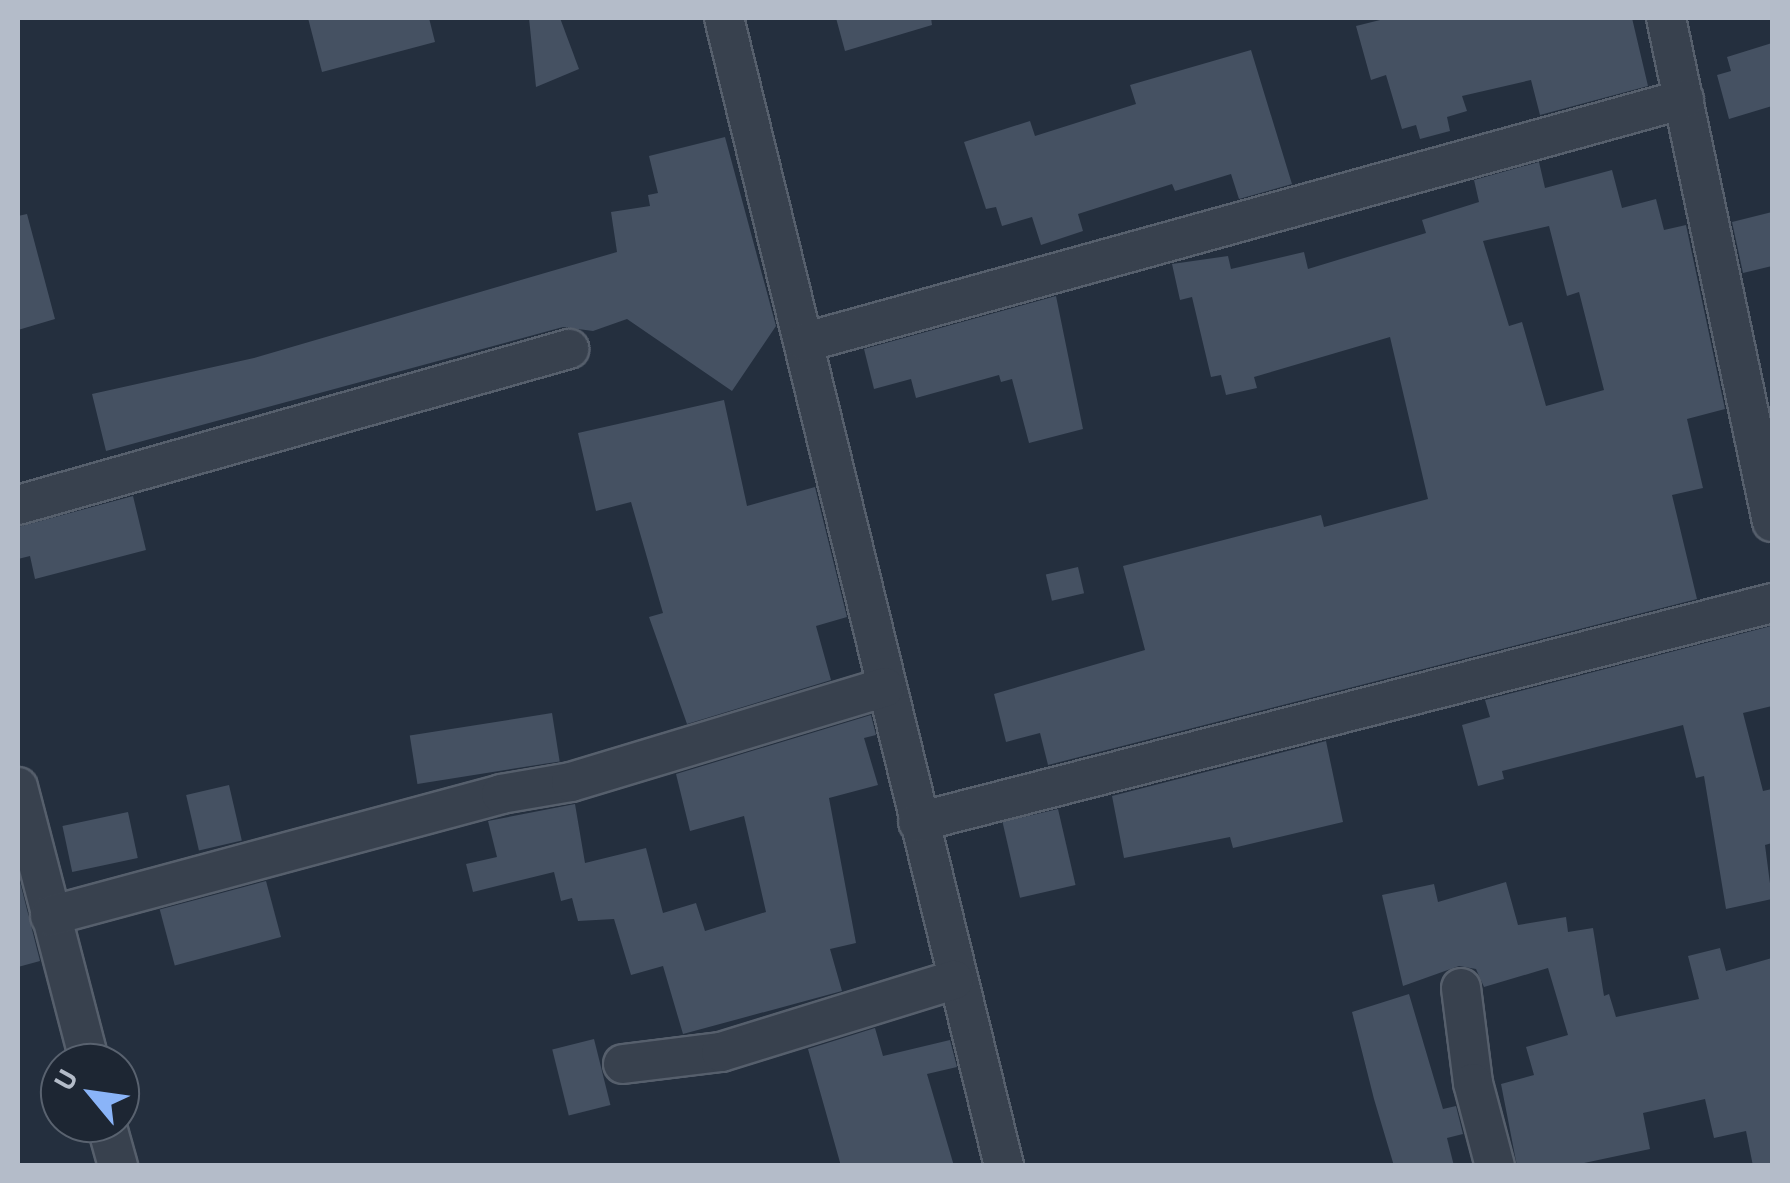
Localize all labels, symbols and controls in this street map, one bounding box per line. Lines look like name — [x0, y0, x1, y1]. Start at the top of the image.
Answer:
north arrow — [40, 1043, 140, 1143]
text: U — [42, 1061, 88, 1098]

